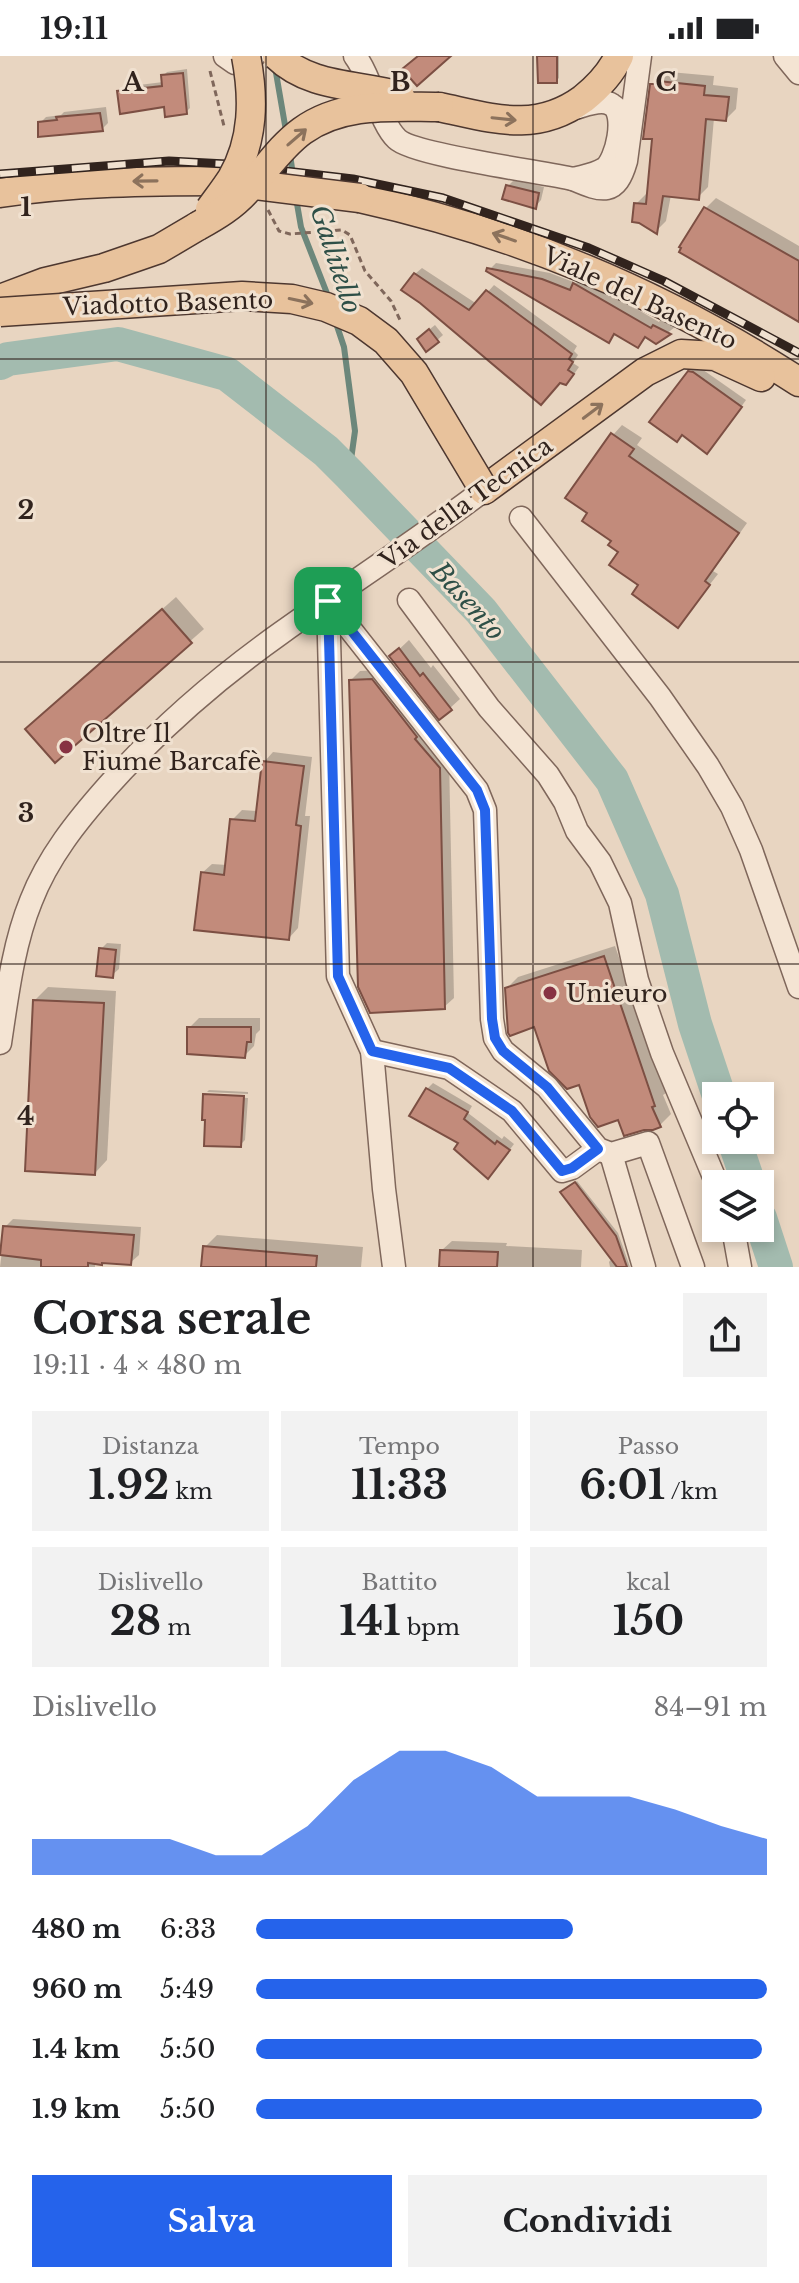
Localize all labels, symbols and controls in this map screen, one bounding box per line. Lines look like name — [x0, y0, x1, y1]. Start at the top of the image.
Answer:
text: 19:11 — [40, 10, 108, 47]
text: A — [121, 66, 144, 98]
text: B — [390, 66, 410, 98]
text: C — [655, 66, 677, 98]
one-way arrow — [490, 111, 517, 126]
one-way arrow — [286, 129, 306, 147]
one-way arrow — [132, 174, 159, 189]
text: 1 — [20, 191, 32, 223]
water label: Gallitello — [303, 201, 369, 317]
one-way arrow — [491, 229, 516, 244]
street label: Viale del Basento — [537, 240, 742, 356]
street label: Viadotto Basento — [61, 285, 274, 321]
one-way arrow — [288, 295, 313, 310]
one-way arrow — [582, 403, 603, 420]
street label: Via della Tecnica — [373, 430, 558, 576]
text: 2 — [18, 494, 34, 526]
water label: Basento — [424, 554, 512, 647]
pin — [294, 567, 362, 635]
icon: arrive — [306, 579, 350, 623]
place label: Oltre Il Fiume Barcafè — [82, 719, 261, 776]
marker: Oltre Il Fiume Barcafè — [57, 738, 75, 756]
text: 3 — [18, 797, 34, 829]
place label: Unieuro — [566, 979, 667, 1008]
marker: Unieuro — [541, 984, 559, 1002]
map controls — [702, 1082, 774, 1242]
button: locate — [702, 1082, 774, 1154]
text: 4 — [17, 1100, 35, 1132]
button: layers — [702, 1170, 774, 1242]
text: Corsa serale — [32, 1291, 311, 1346]
button: share — [683, 1293, 767, 1377]
text: 19:11 · 4 × 480 m — [32, 1349, 242, 1381]
text: Distanza — [102, 1433, 199, 1460]
text: Tempo — [359, 1433, 440, 1460]
text: Passo — [618, 1433, 679, 1460]
text: 1.92 — [88, 1460, 169, 1510]
text: 11:33 — [351, 1460, 448, 1510]
text: 6:01 — [579, 1460, 665, 1510]
text: km — [169, 1478, 213, 1505]
text: /km — [665, 1478, 718, 1505]
text: Dislivello — [98, 1569, 203, 1596]
text: Battito — [362, 1569, 437, 1596]
text: kcal — [627, 1569, 670, 1596]
text: 28 — [110, 1596, 161, 1646]
text: 141 — [339, 1596, 401, 1646]
text: 150 — [613, 1596, 684, 1646]
text: m — [161, 1614, 191, 1641]
text: bpm — [401, 1614, 460, 1641]
text: Dislivello — [32, 1691, 157, 1723]
text: 84–91 m — [654, 1691, 767, 1723]
text: 480 m — [32, 1913, 121, 1945]
text: 6:33 — [160, 1913, 216, 1945]
text: 960 m — [32, 1973, 122, 2005]
text: 5:49 — [160, 1973, 214, 2005]
text: 1.4 km — [32, 2033, 120, 2065]
text: 5:50 — [160, 2033, 216, 2065]
text: 1.9 km — [32, 2093, 121, 2125]
text: 5:50 — [160, 2093, 216, 2125]
button: Salva — [32, 2175, 392, 2267]
button: Condividi — [408, 2175, 767, 2267]

